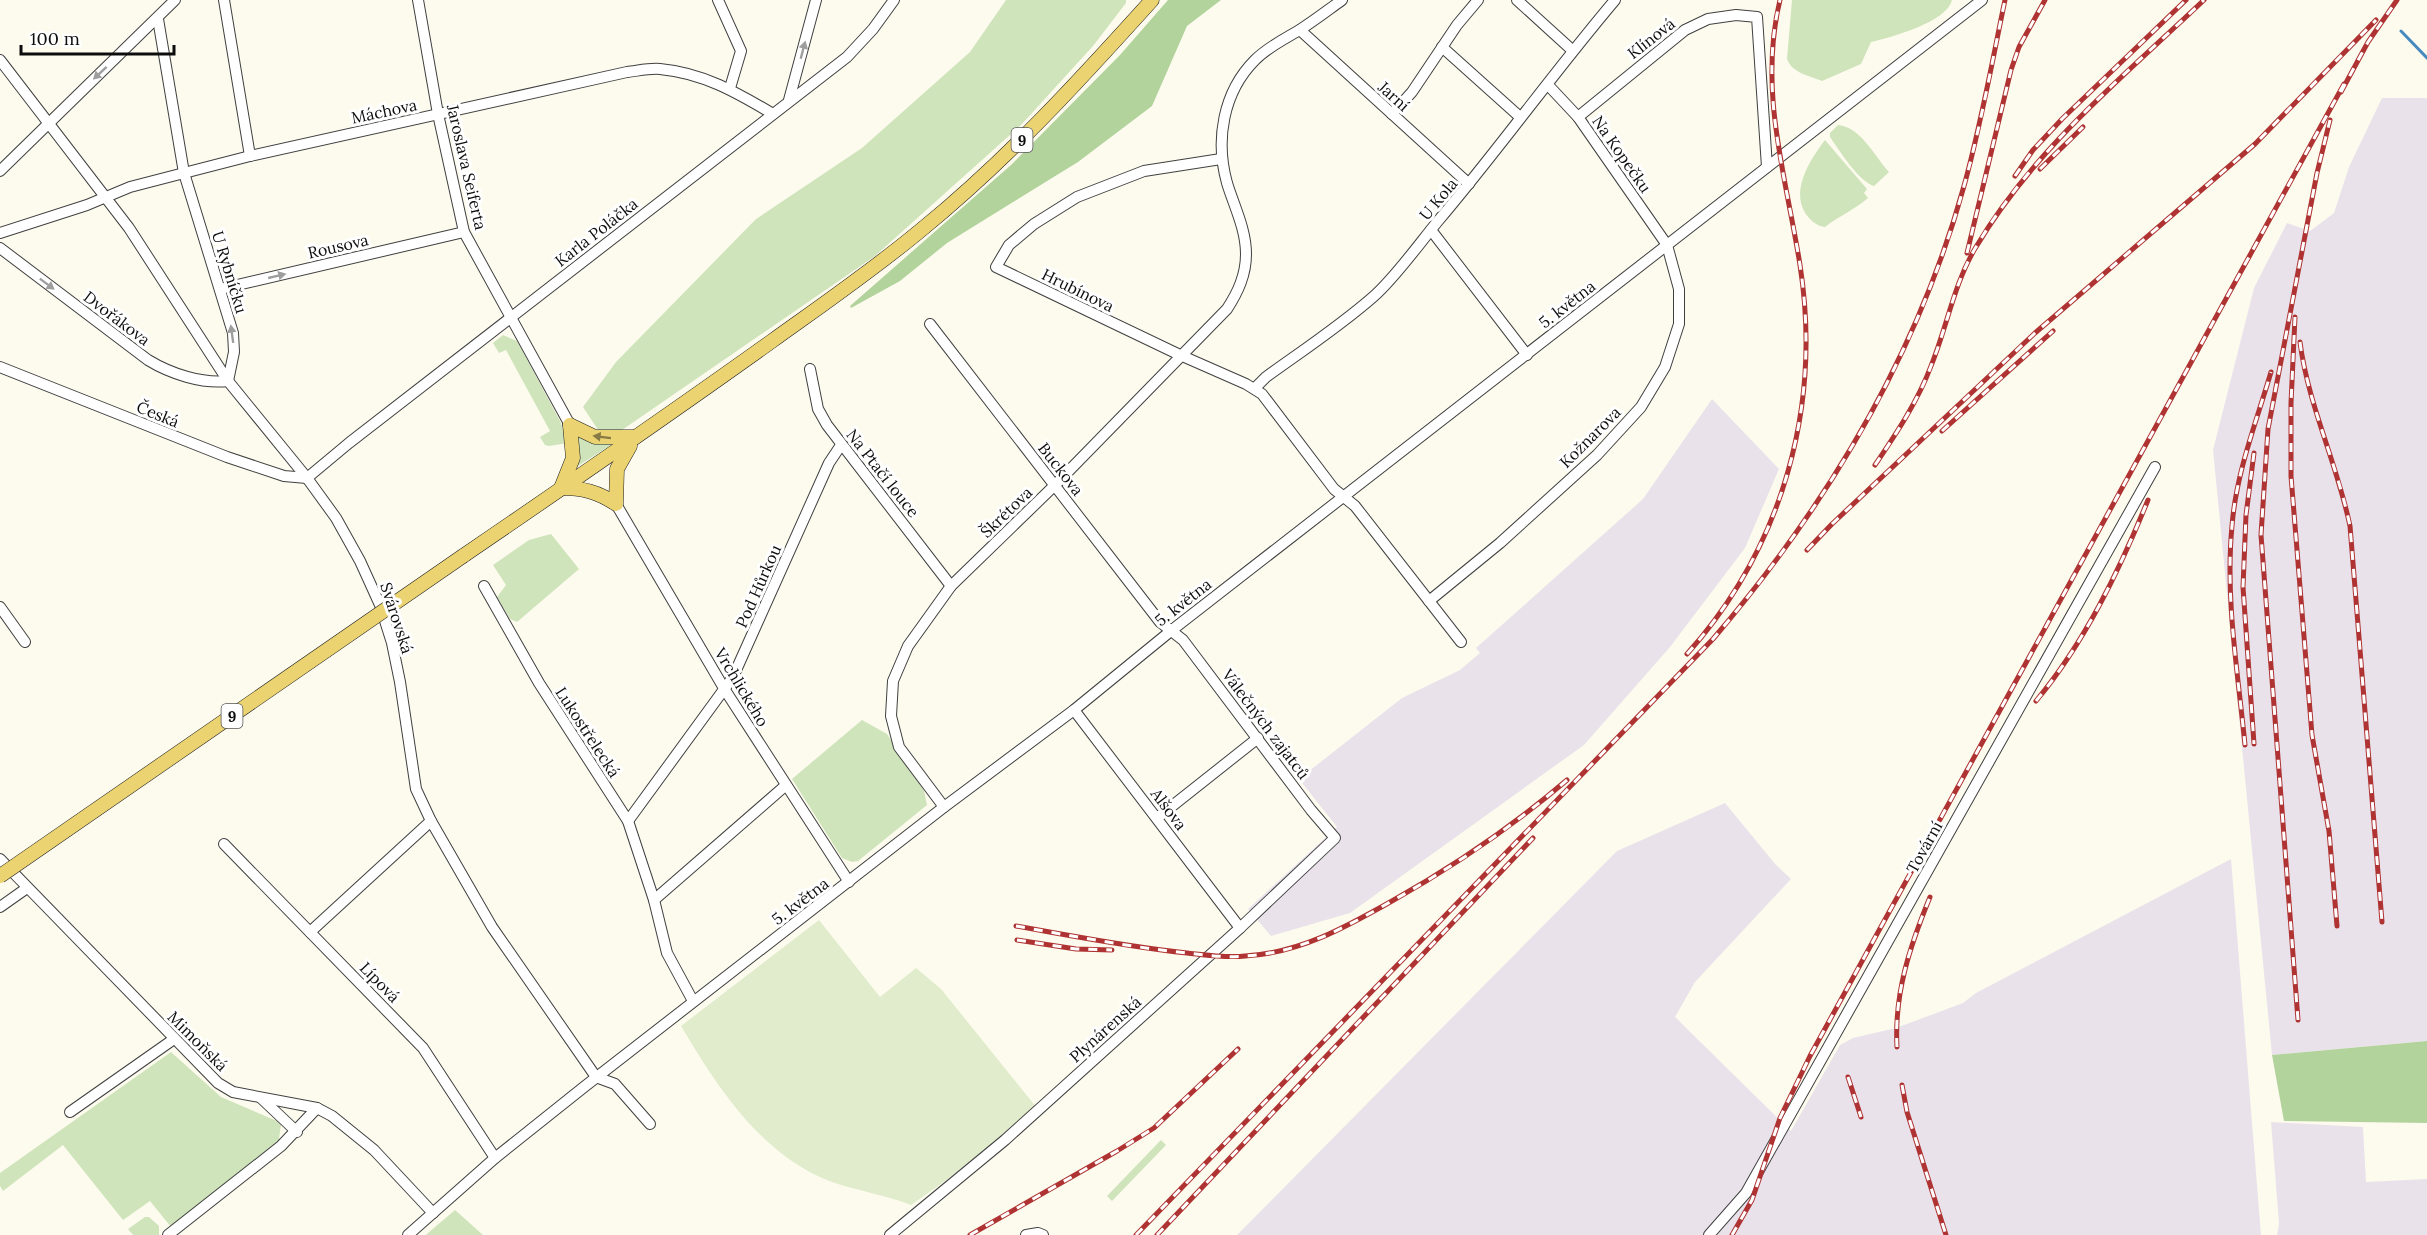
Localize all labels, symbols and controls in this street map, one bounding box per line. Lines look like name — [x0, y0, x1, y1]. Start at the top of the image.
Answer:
street label: Klínová — [1623, 13, 1679, 63]
scale bar — [21, 18, 174, 56]
text: 100 m — [30, 27, 80, 50]
one-way arrow — [799, 41, 808, 59]
one-way arrow — [93, 66, 107, 80]
street label: Jarní — [1374, 76, 1414, 115]
street label: Máchova — [349, 94, 419, 128]
street label: Jaroslava Seiferta — [443, 101, 491, 232]
street label: Na Kopečku — [1588, 112, 1656, 197]
road number: 9 — [1012, 128, 1032, 152]
street label: U Kola — [1415, 174, 1461, 224]
street label: Karla Poláčka — [551, 193, 641, 271]
street label: U Rybníčku — [208, 229, 252, 316]
street label: Rousova — [306, 229, 370, 263]
street label: Hrubínova — [1039, 264, 1117, 316]
one-way arrow — [268, 270, 286, 280]
street label: 5. května — [1535, 276, 1599, 332]
one-way arrow — [39, 277, 54, 289]
street label: Dvořákova — [80, 286, 154, 350]
one-way arrow — [227, 325, 236, 344]
street label: Česká — [134, 396, 182, 432]
street label: Kožnarova — [1555, 402, 1625, 472]
street label: Na Ptačí louce — [842, 425, 924, 521]
one-way arrow — [592, 432, 611, 442]
street label: Buckova — [1034, 438, 1088, 500]
street label: Škrétova — [976, 482, 1036, 542]
street label: Pod Hůrkou — [731, 541, 785, 631]
street label: 5. května — [1151, 574, 1215, 630]
street label: Svárovská — [376, 580, 418, 656]
street label: Vrchlického — [710, 643, 773, 730]
street label: Válečných zajatců — [1217, 664, 1314, 783]
street label: Lukostřelecká — [551, 683, 625, 781]
road number: 9 — [222, 704, 242, 728]
street label: Alšova — [1146, 783, 1191, 834]
street label: Tovární — [1902, 818, 1946, 876]
street label: 5. května — [768, 873, 832, 929]
street label: Lípová — [356, 958, 404, 1006]
street label: Plynárenská — [1065, 992, 1145, 1066]
street label: Mimoňská — [164, 1007, 232, 1075]

